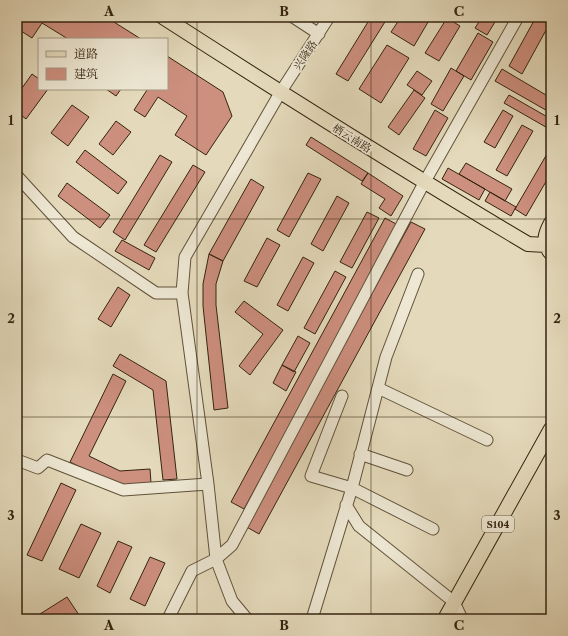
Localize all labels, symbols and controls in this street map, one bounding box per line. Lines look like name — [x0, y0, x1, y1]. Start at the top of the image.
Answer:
text: A — [103, 3, 115, 19]
text: B — [279, 3, 289, 19]
text: C — [454, 3, 464, 19]
street label: 兴隆路 — [290, 37, 320, 73]
legend — [38, 38, 168, 90]
text: 道路 — [74, 46, 98, 61]
text: 建筑 — [74, 66, 98, 81]
text: 1 — [8, 112, 14, 128]
text: 1 — [554, 112, 560, 128]
street label: 栖云南路 — [330, 120, 374, 156]
text: 2 — [7, 310, 15, 326]
text: 2 — [553, 310, 561, 326]
text: 3 — [7, 507, 15, 523]
text: 3 — [553, 507, 561, 523]
road number: S104 — [482, 516, 514, 532]
text: A — [103, 617, 115, 633]
text: B — [279, 617, 289, 633]
text: C — [454, 617, 464, 633]

